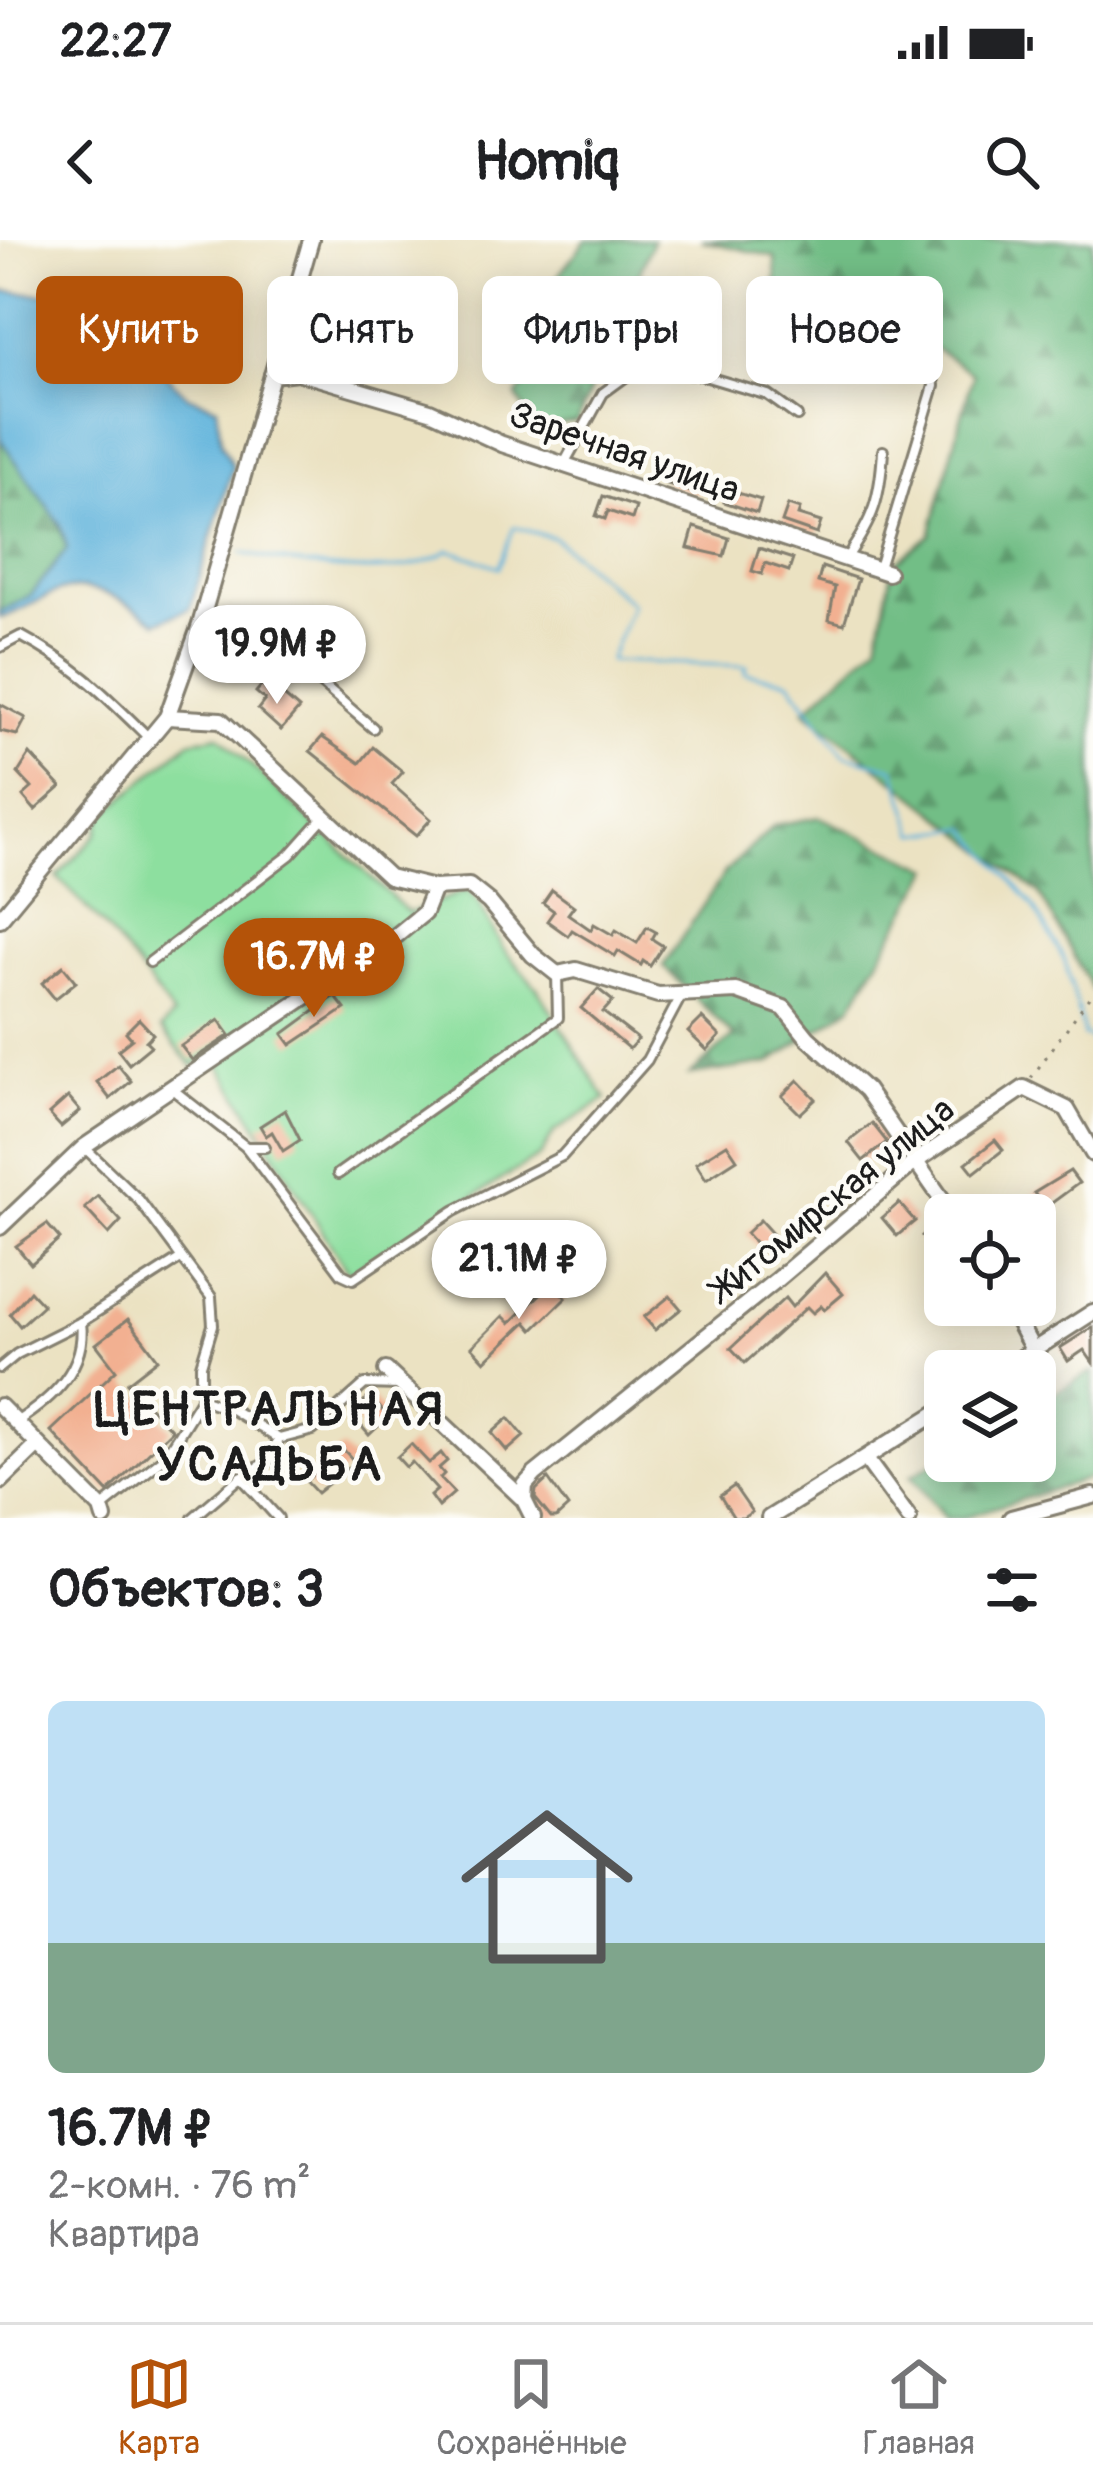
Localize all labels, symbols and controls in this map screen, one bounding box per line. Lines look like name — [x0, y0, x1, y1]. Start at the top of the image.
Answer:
text: 22:27 — [60, 14, 171, 70]
text: Homiq — [474, 128, 619, 196]
icon: back — [48, 129, 114, 195]
icon: search — [979, 129, 1045, 195]
chip: Купить — [36, 276, 243, 384]
chip: Снять — [267, 276, 458, 384]
chip: Фильтры — [482, 276, 722, 384]
chip: Новое — [746, 276, 943, 384]
street label: Заречная улица — [504, 392, 745, 513]
pin: 19.9M ₽ — [166, 605, 388, 707]
text: 19.9M ₽ — [215, 619, 339, 668]
pin: 16.7M ₽ — [203, 918, 425, 1020]
text: 16.7M ₽ — [250, 932, 378, 981]
street label: Житомирская улица — [698, 1087, 964, 1314]
map controls — [924, 1194, 1056, 1482]
button: locate — [924, 1194, 1056, 1326]
pin: 21.1M ₽ — [408, 1220, 630, 1322]
text: 21.1M ₽ — [459, 1234, 579, 1283]
button: layers — [924, 1350, 1056, 1482]
district label: ЦЕНТРАЛЬНАЯ УСАДЬБА — [94, 1380, 446, 1495]
icon: filters — [979, 1557, 1045, 1623]
text: Объектов: 3 — [48, 1558, 324, 1622]
icon: home — [439, 1779, 655, 1995]
text: 16.7M ₽ — [48, 2097, 214, 2161]
text: 2-комн. · 76 m² — [48, 2161, 310, 2210]
text: Квартира — [48, 2210, 200, 2259]
tab: Карта — [118, 2351, 200, 2464]
tab: Сохранённые — [436, 2351, 626, 2464]
tab: Главная — [863, 2351, 975, 2464]

